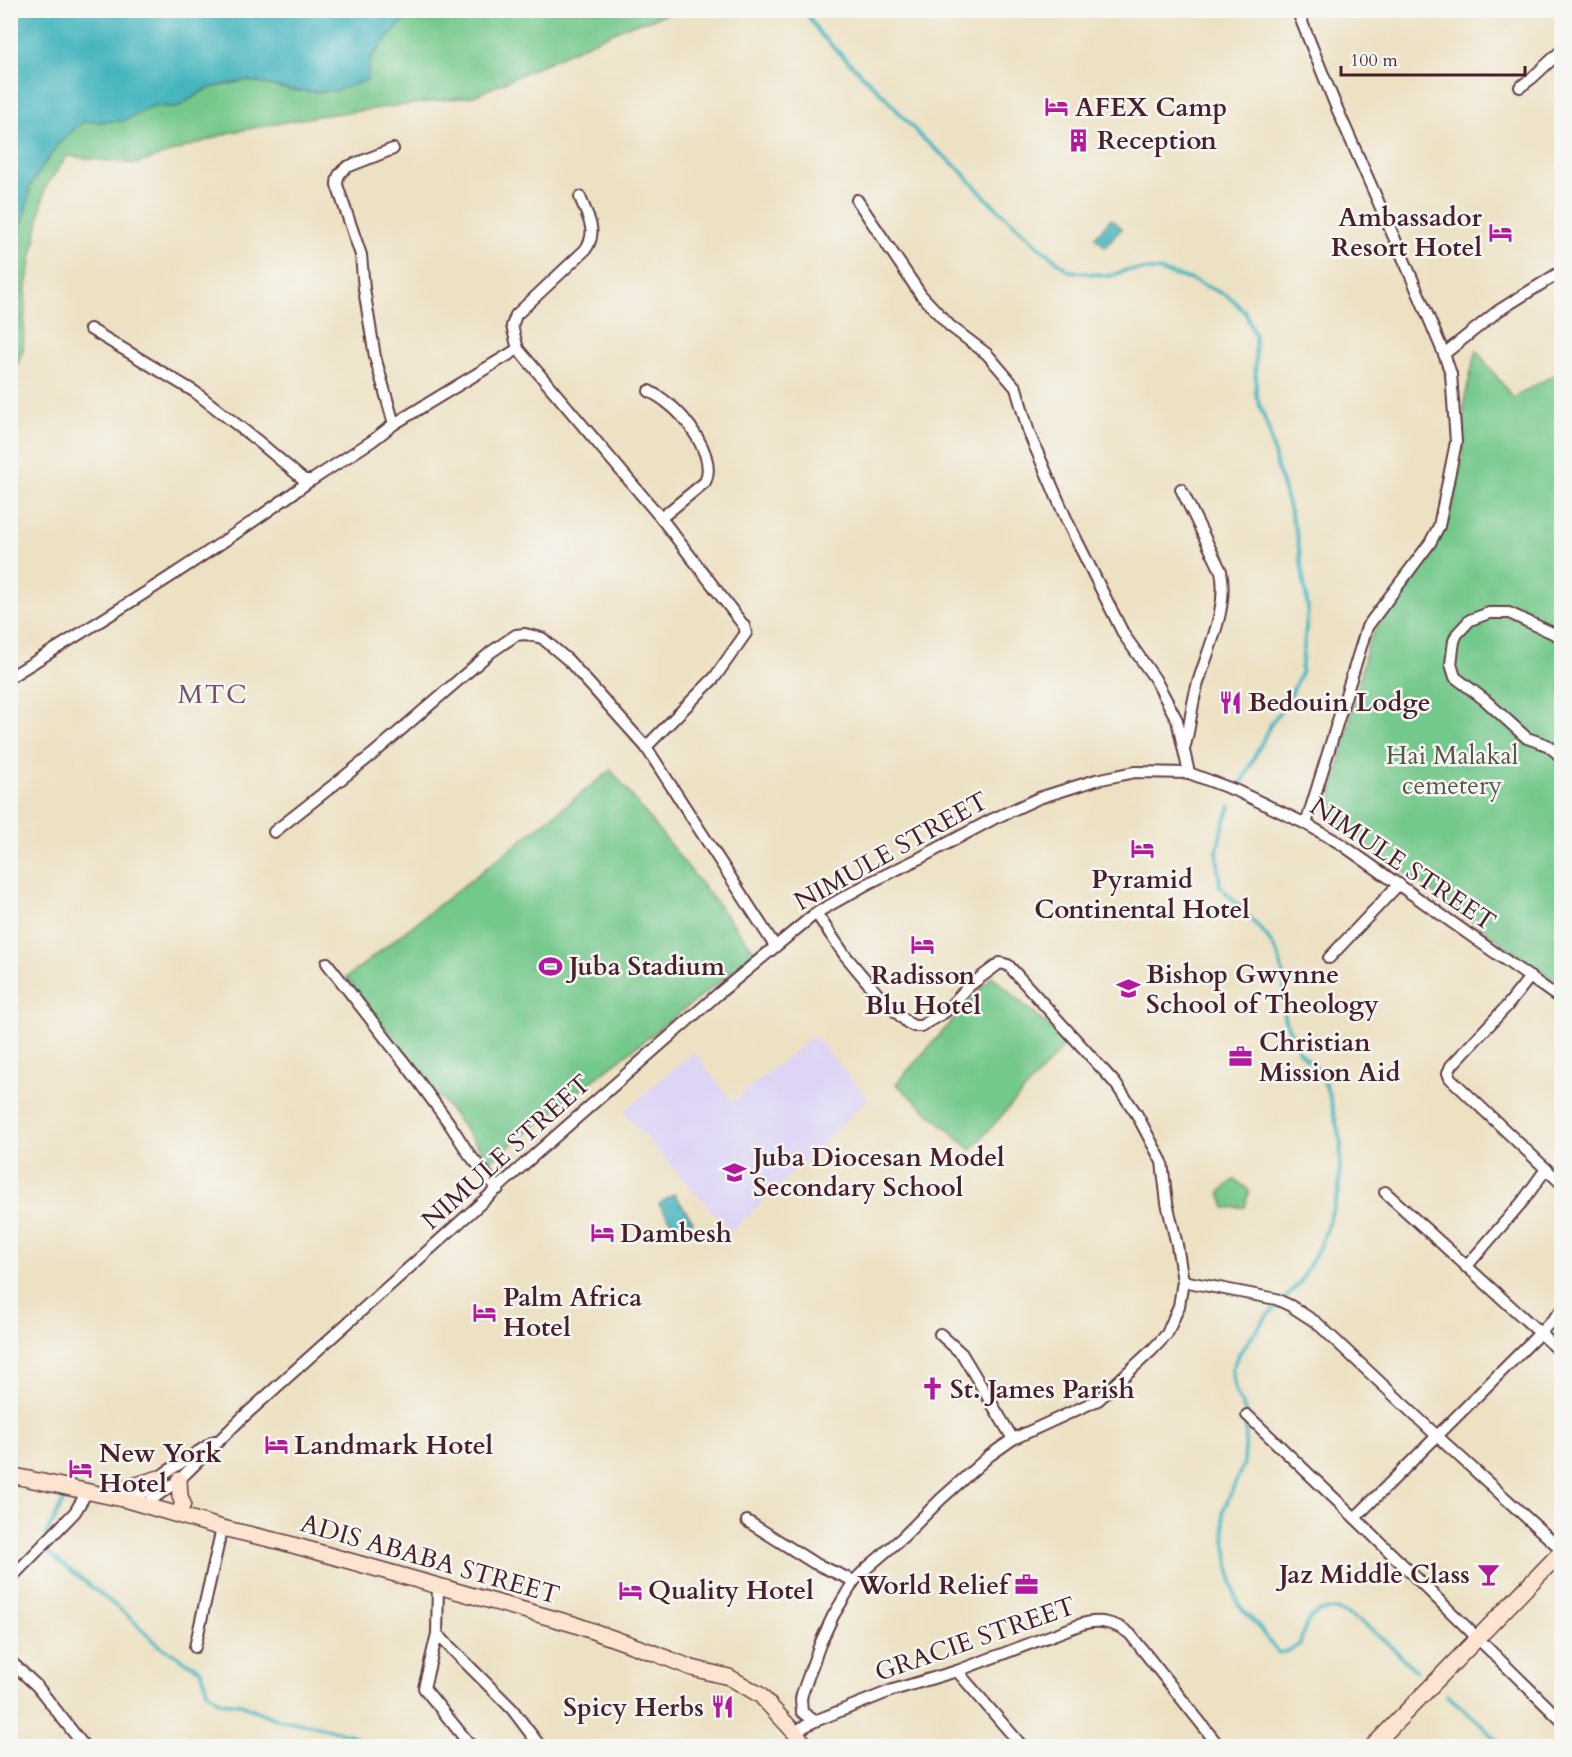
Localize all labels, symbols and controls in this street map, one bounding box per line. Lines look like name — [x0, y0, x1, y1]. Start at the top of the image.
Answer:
scale bar — [1341, 39, 1526, 77]
text: 100 m — [1350, 48, 1398, 73]
place label: AFEX Camp — [1075, 90, 1227, 125]
hotel icon: AFEX Camp — [1044, 94, 1070, 120]
place label: Reception — [1097, 123, 1217, 158]
building icon: Reception — [1066, 127, 1092, 153]
place label: Ambassador Resort Hotel — [1331, 200, 1483, 265]
hotel icon: Ambassador Resort Hotel — [1487, 219, 1513, 245]
district label: MTC — [178, 676, 248, 713]
place label: Bedouin Lodge — [1248, 685, 1431, 720]
restaurant icon: Bedouin Lodge — [1217, 689, 1243, 715]
park label: Hai Malakal cemetery — [1386, 738, 1519, 803]
street label: NIMULE STREET — [788, 783, 994, 919]
street label: NIMULE STREET — [1303, 789, 1503, 939]
hotel icon: Pyramid Continental Hotel — [1129, 835, 1155, 861]
place label: Pyramid Continental Hotel — [1034, 862, 1250, 927]
hotel icon: Radisson Blu Hotel — [910, 931, 936, 957]
place label: Juba Stadium — [565, 949, 725, 984]
sports icon: Juba Stadium — [538, 953, 564, 979]
place label: Bishop Gwynne School of Theology — [1146, 957, 1379, 1022]
place label: Radisson Blu Hotel — [865, 958, 982, 1023]
school or university icon: Bishop Gwynne School of Theology — [1115, 976, 1141, 1002]
place label: Christian Mission Aid — [1259, 1025, 1401, 1090]
office icon: Christian Mission Aid — [1228, 1044, 1254, 1070]
street label: NIMULE STREET — [414, 1066, 598, 1238]
place label: Juba Diocesan Model Secondary School — [749, 1140, 1005, 1205]
school or university icon: Juba Diocesan Model Secondary School — [722, 1159, 748, 1185]
place label: Dambesh — [620, 1216, 732, 1251]
hotel icon: Dambesh — [589, 1220, 615, 1246]
place label: Palm Africa Hotel — [503, 1280, 642, 1345]
hotel icon: Palm Africa Hotel — [472, 1299, 498, 1325]
place label: St. James Parish — [950, 1372, 1135, 1407]
church icon: St. James Parish — [919, 1376, 945, 1402]
place label: Landmark Hotel — [294, 1428, 494, 1463]
hotel icon: Landmark Hotel — [263, 1432, 289, 1458]
place label: New York Hotel — [99, 1436, 222, 1501]
hotel icon: New York Hotel — [68, 1455, 94, 1481]
street label: ADIS ABABA STREET — [297, 1505, 563, 1613]
place label: Jaz Middle Class — [1275, 1557, 1470, 1592]
bar icon: Jaz Middle Class — [1475, 1561, 1501, 1587]
place label: World Relief — [856, 1568, 1012, 1603]
office icon: World Relief — [1013, 1572, 1039, 1598]
place label: Quality Hotel — [648, 1573, 814, 1608]
hotel icon: Quality Hotel — [617, 1577, 643, 1603]
street label: GRACIE STREET — [870, 1588, 1080, 1690]
place label: Spicy Herbs — [563, 1690, 704, 1725]
restaurant icon: Spicy Herbs — [709, 1694, 735, 1720]

